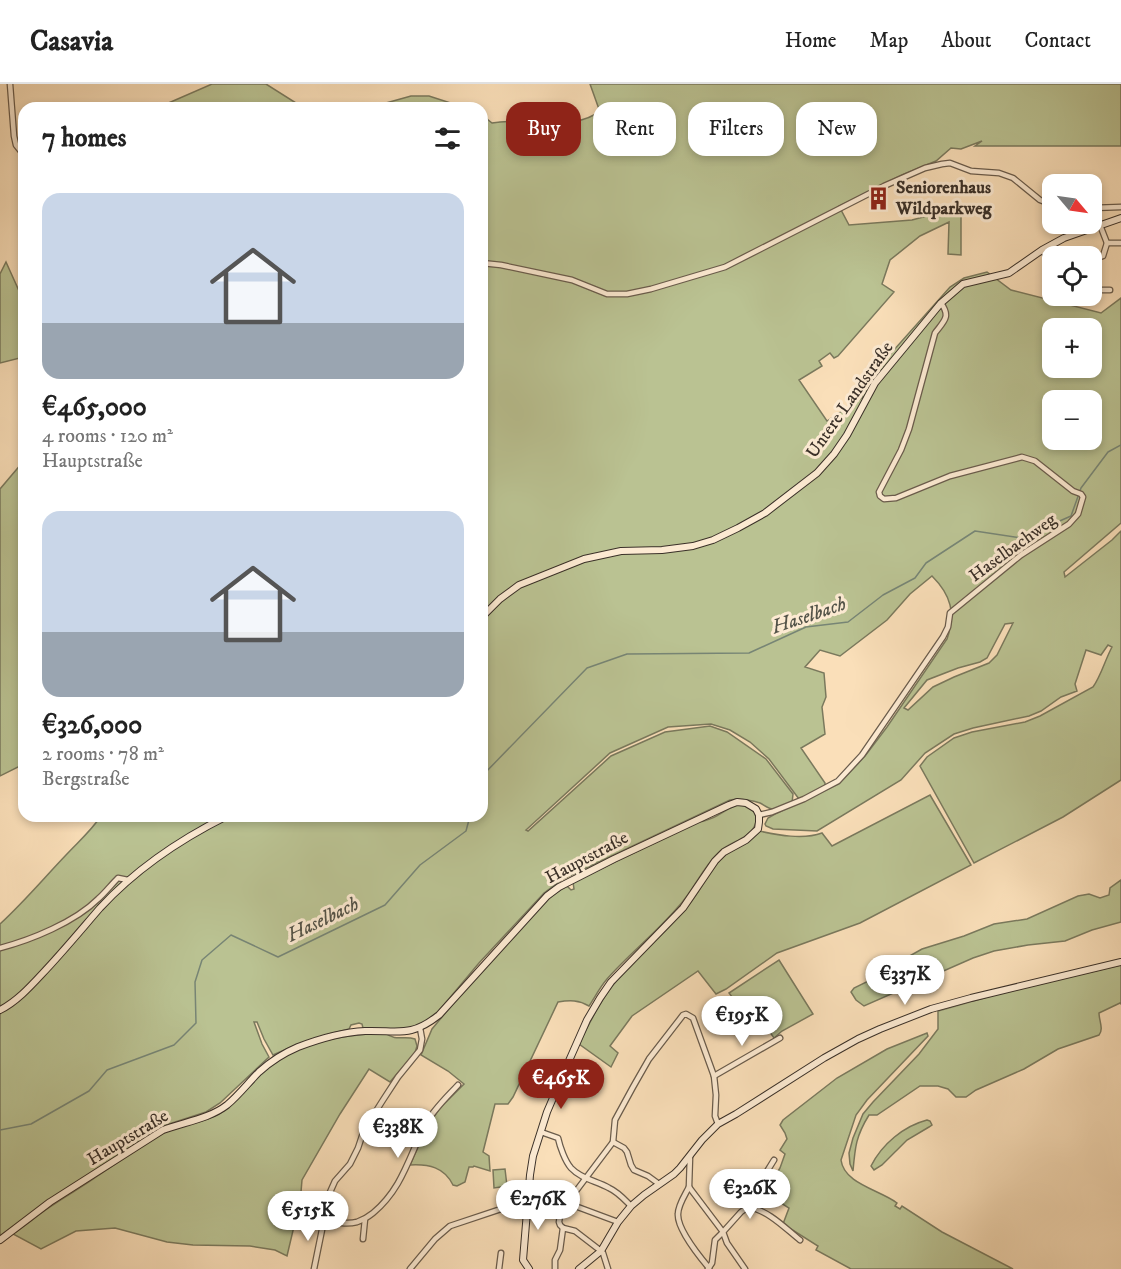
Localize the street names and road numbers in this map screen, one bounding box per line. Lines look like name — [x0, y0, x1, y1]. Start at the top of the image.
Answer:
street label: Untere Landstraße — [802, 337, 898, 463]
street label: Haselbachweg — [965, 509, 1061, 587]
street label: Hauptstraße — [542, 827, 632, 889]
street label: Hauptstraße — [83, 1105, 173, 1171]

